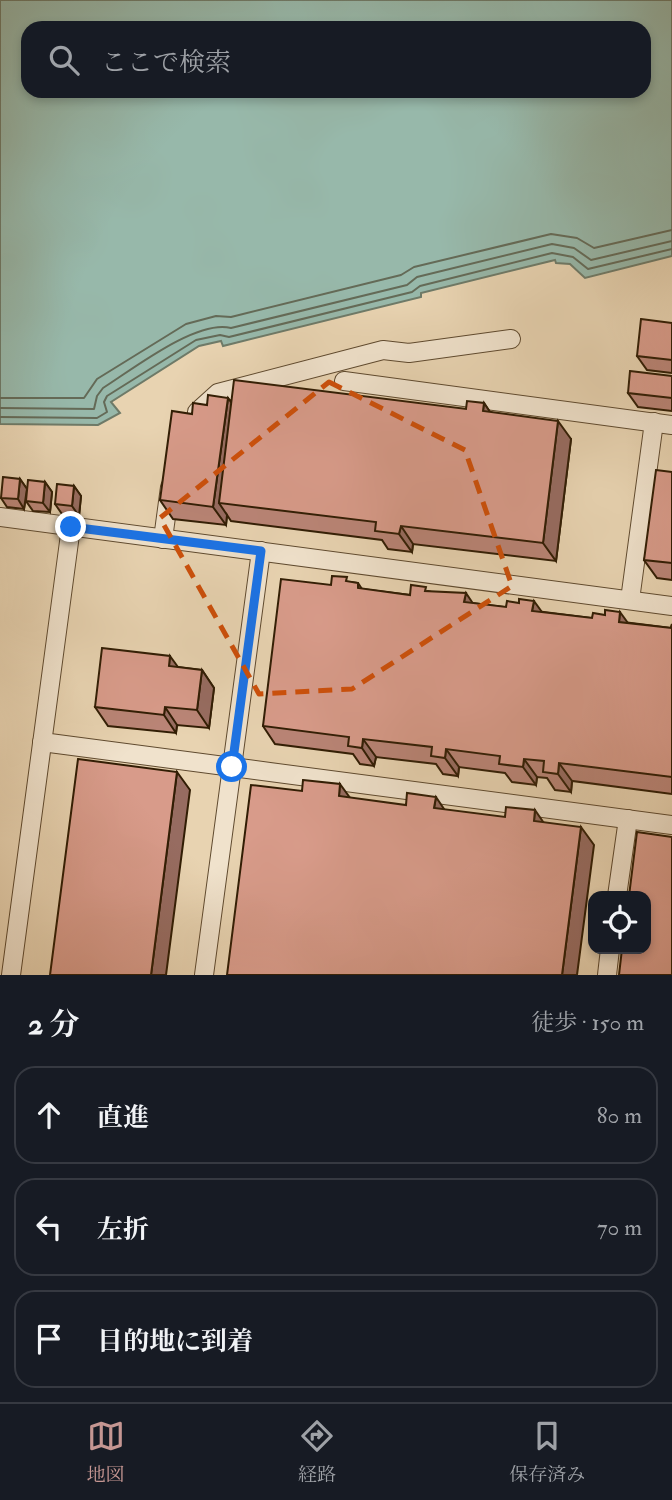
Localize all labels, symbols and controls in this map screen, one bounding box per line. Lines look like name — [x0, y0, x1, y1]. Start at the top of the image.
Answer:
search box — [21, 21, 651, 98]
icon: search — [45, 41, 83, 79]
text: ここで検索 — [101, 47, 231, 79]
route end — [55, 511, 86, 542]
route start — [216, 751, 247, 782]
map controls — [588, 891, 651, 954]
button: locate — [588, 891, 651, 954]
text: 2 分 — [28, 1006, 80, 1043]
text: 徒歩 · 150 m — [531, 1008, 644, 1037]
icon: ahead — [30, 1096, 68, 1134]
text: 80 m — [597, 1101, 642, 1130]
text: 直進 — [97, 1102, 149, 1134]
icon: left — [30, 1208, 68, 1246]
text: 70 m — [597, 1213, 642, 1242]
text: 左折 — [97, 1214, 149, 1246]
icon: arrive — [30, 1320, 68, 1358]
text: 目的地に到着 — [97, 1326, 253, 1358]
tab: 地図 — [87, 1417, 125, 1487]
tab: 経路 — [298, 1417, 336, 1487]
tab: 保存済み — [509, 1417, 585, 1487]

